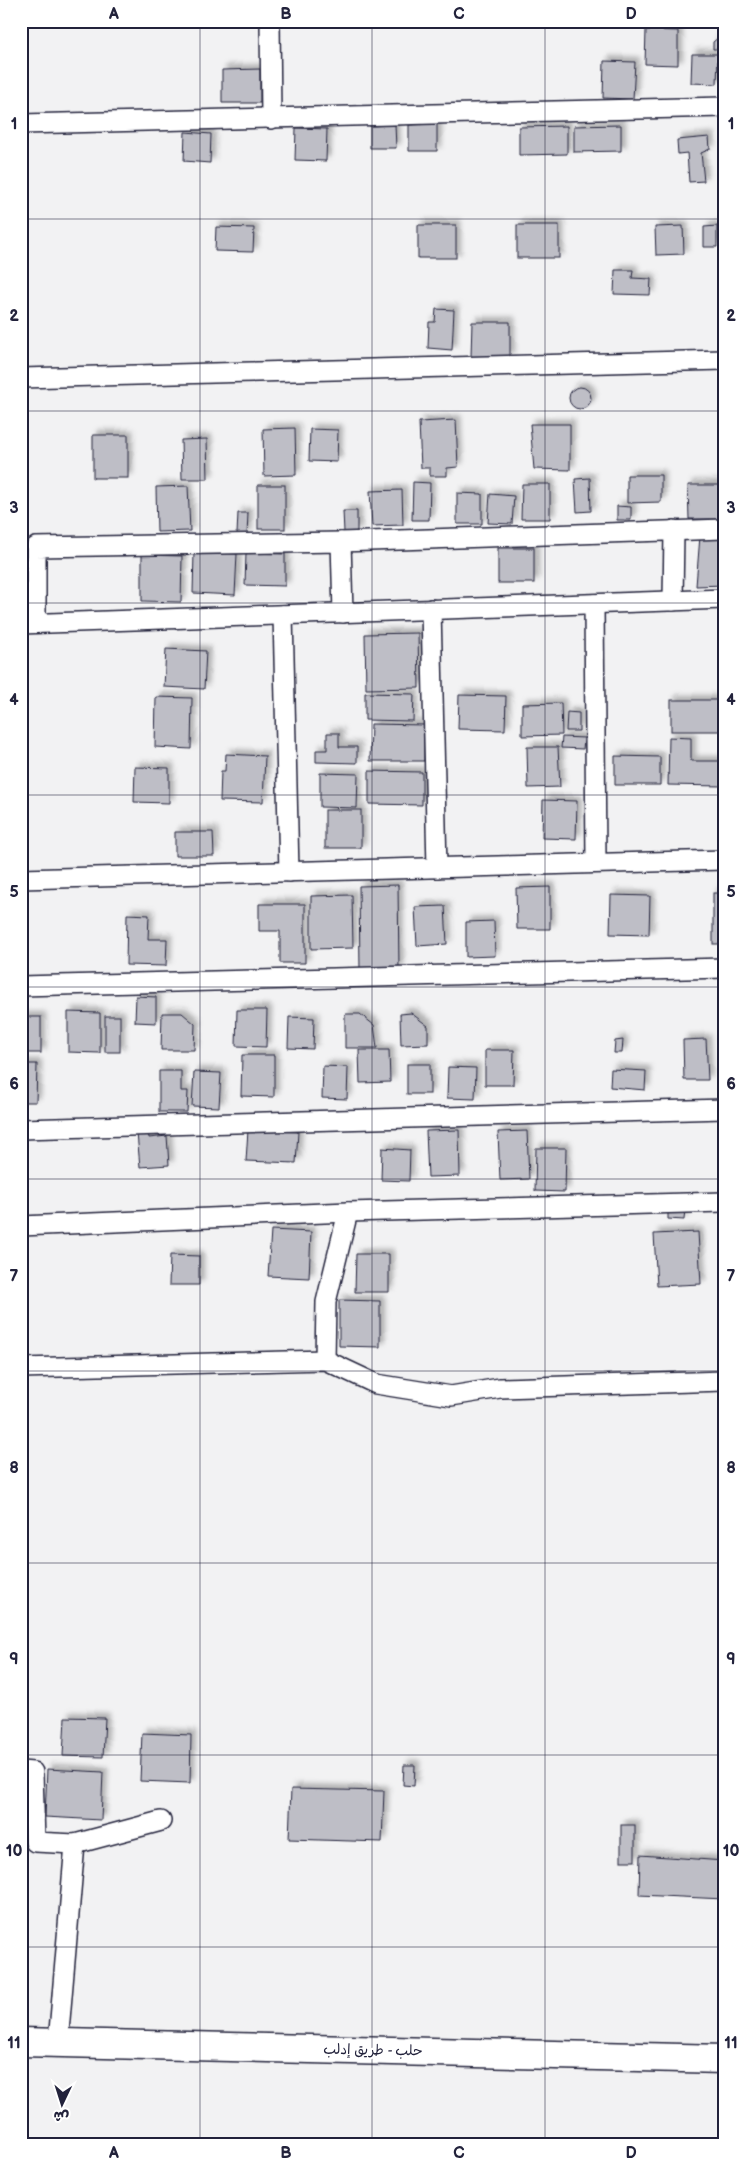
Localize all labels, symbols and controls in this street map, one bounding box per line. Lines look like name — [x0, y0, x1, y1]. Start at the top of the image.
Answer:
text: A — [108, 5, 119, 24]
text: B — [280, 5, 292, 24]
text: C — [453, 5, 465, 24]
text: D — [625, 5, 637, 24]
text: 1 — [11, 115, 17, 134]
text: 1 — [728, 115, 734, 134]
text: 2 — [9, 307, 19, 326]
text: 2 — [726, 307, 736, 326]
text: 3 — [9, 499, 19, 518]
text: 3 — [726, 499, 736, 518]
text: 4 — [9, 691, 19, 710]
text: 4 — [726, 691, 736, 710]
text: 5 — [9, 883, 19, 902]
text: 5 — [726, 883, 736, 902]
text: 6 — [9, 1075, 19, 1094]
text: 6 — [726, 1075, 736, 1094]
text: 7 — [10, 1267, 19, 1286]
text: 7 — [727, 1267, 736, 1286]
text: 8 — [9, 1459, 19, 1478]
text: 8 — [726, 1459, 736, 1478]
text: 9 — [9, 1650, 19, 1669]
text: 9 — [726, 1650, 736, 1669]
text: 10 — [6, 1842, 22, 1861]
text: 10 — [723, 1842, 739, 1861]
text: 11 — [7, 2034, 21, 2053]
text: 11 — [724, 2034, 738, 2053]
street label: حلب - طريق إدلب — [323, 2041, 423, 2059]
north arrow — [38, 2078, 88, 2128]
text: ش — [53, 2107, 69, 2125]
text: A — [108, 2144, 119, 2163]
text: B — [280, 2144, 292, 2163]
text: C — [453, 2144, 465, 2163]
text: D — [625, 2144, 637, 2163]

